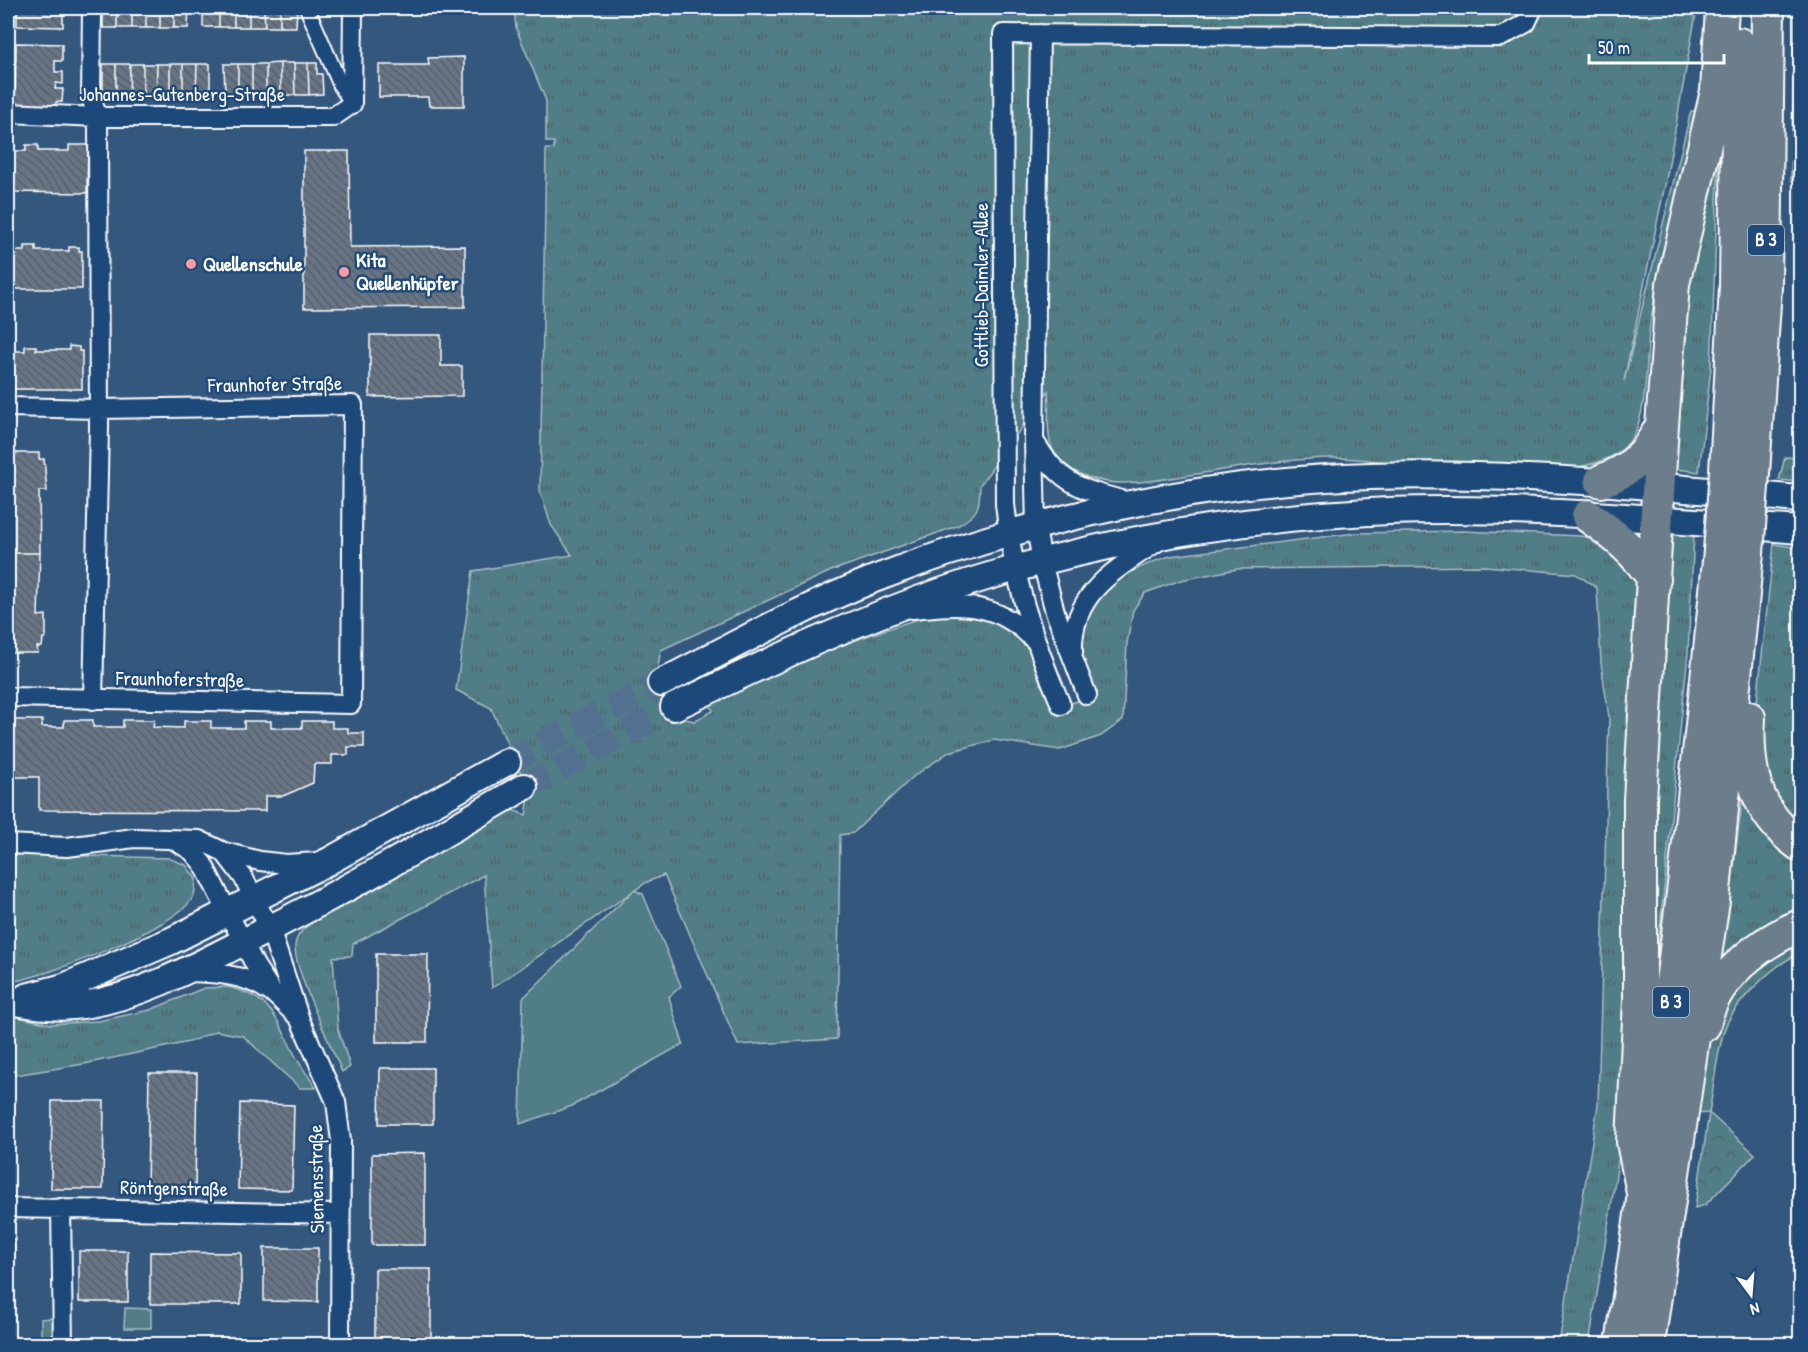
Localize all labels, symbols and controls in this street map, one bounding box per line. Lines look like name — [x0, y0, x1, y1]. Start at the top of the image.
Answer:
scale bar — [1589, 27, 1724, 65]
text: 50 m — [1598, 35, 1630, 60]
street label: Johannes-Gutenberg-Straße — [79, 80, 285, 107]
street label: Gottlieb-Daimler-Allee — [967, 203, 994, 367]
road number: B 3 — [1748, 225, 1784, 255]
place label: Kita Quellenhüpfer — [356, 246, 459, 297]
place label: Quellenschule — [203, 250, 303, 277]
marker: Quellenschule — [184, 257, 198, 271]
marker: Kita Quellenhüpfer — [337, 265, 351, 279]
street label: Fraunhofer Straße — [207, 369, 342, 398]
street label: Fraunhoferstraße — [115, 664, 244, 693]
road number: B 3 — [1653, 987, 1689, 1017]
street label: Siemensstraße — [301, 1124, 330, 1234]
street label: Röntgenstraße — [120, 1173, 228, 1202]
north arrow — [1721, 1265, 1781, 1325]
text: N — [1748, 1298, 1762, 1321]

